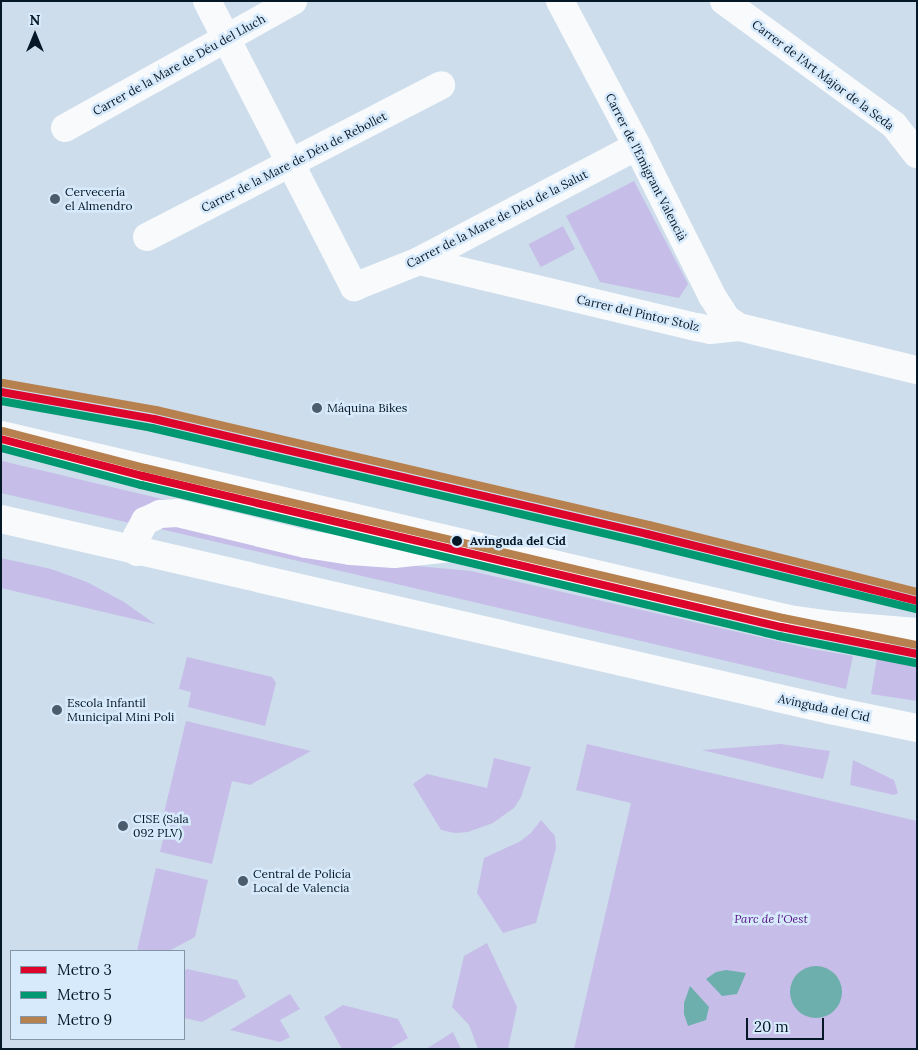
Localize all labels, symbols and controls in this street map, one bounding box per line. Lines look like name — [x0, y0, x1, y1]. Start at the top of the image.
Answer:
north arrow — [10, 10, 60, 60]
text: N — [30, 11, 40, 29]
street label: Carrer de la Mare de Déu del Lluch — [90, 11, 268, 119]
street label: Carrer de l'Art Major de la Seda — [749, 17, 897, 133]
street label: Carrer de l'Emigrant Valencià — [602, 91, 690, 243]
street label: Carrer de la Mare de Déu de Rebollet — [199, 109, 389, 215]
street label: Carrer de la Mare de Déu de la Salut — [404, 167, 590, 271]
place label: Cervecería el Almendro — [65, 185, 133, 213]
marker: Cervecería el Almendro — [49, 193, 61, 205]
street label: Carrer del Pintor Stolz — [575, 292, 701, 334]
place label: Máquina Bikes — [327, 401, 407, 415]
marker: Máquina Bikes — [311, 402, 323, 414]
marker: Avinguda del Cid — [448, 532, 466, 550]
place label: Avinguda del Cid — [470, 534, 566, 548]
street label: Avinguda del Cid — [777, 691, 871, 725]
place label: Escola Infantil Municipal Mini Poli — [67, 696, 174, 724]
marker: Escola Infantil Municipal Mini Poli — [51, 704, 63, 716]
place label: CISE (Sala 092 PLV) — [133, 812, 189, 840]
marker: CISE (Sala 092 PLV) — [117, 820, 129, 832]
place label: Central de Policía Local de Valencia — [253, 867, 351, 895]
marker: Central de Policía Local de Valencia — [237, 875, 249, 887]
park label: Parc de l'Oest — [734, 912, 808, 926]
legend — [10, 950, 185, 1040]
text: Metro 3 — [57, 960, 112, 979]
text: Metro 5 — [57, 985, 112, 1004]
scale bar — [748, 1008, 826, 1040]
text: Metro 9 — [57, 1010, 112, 1029]
text: 20 m — [754, 1017, 789, 1036]

